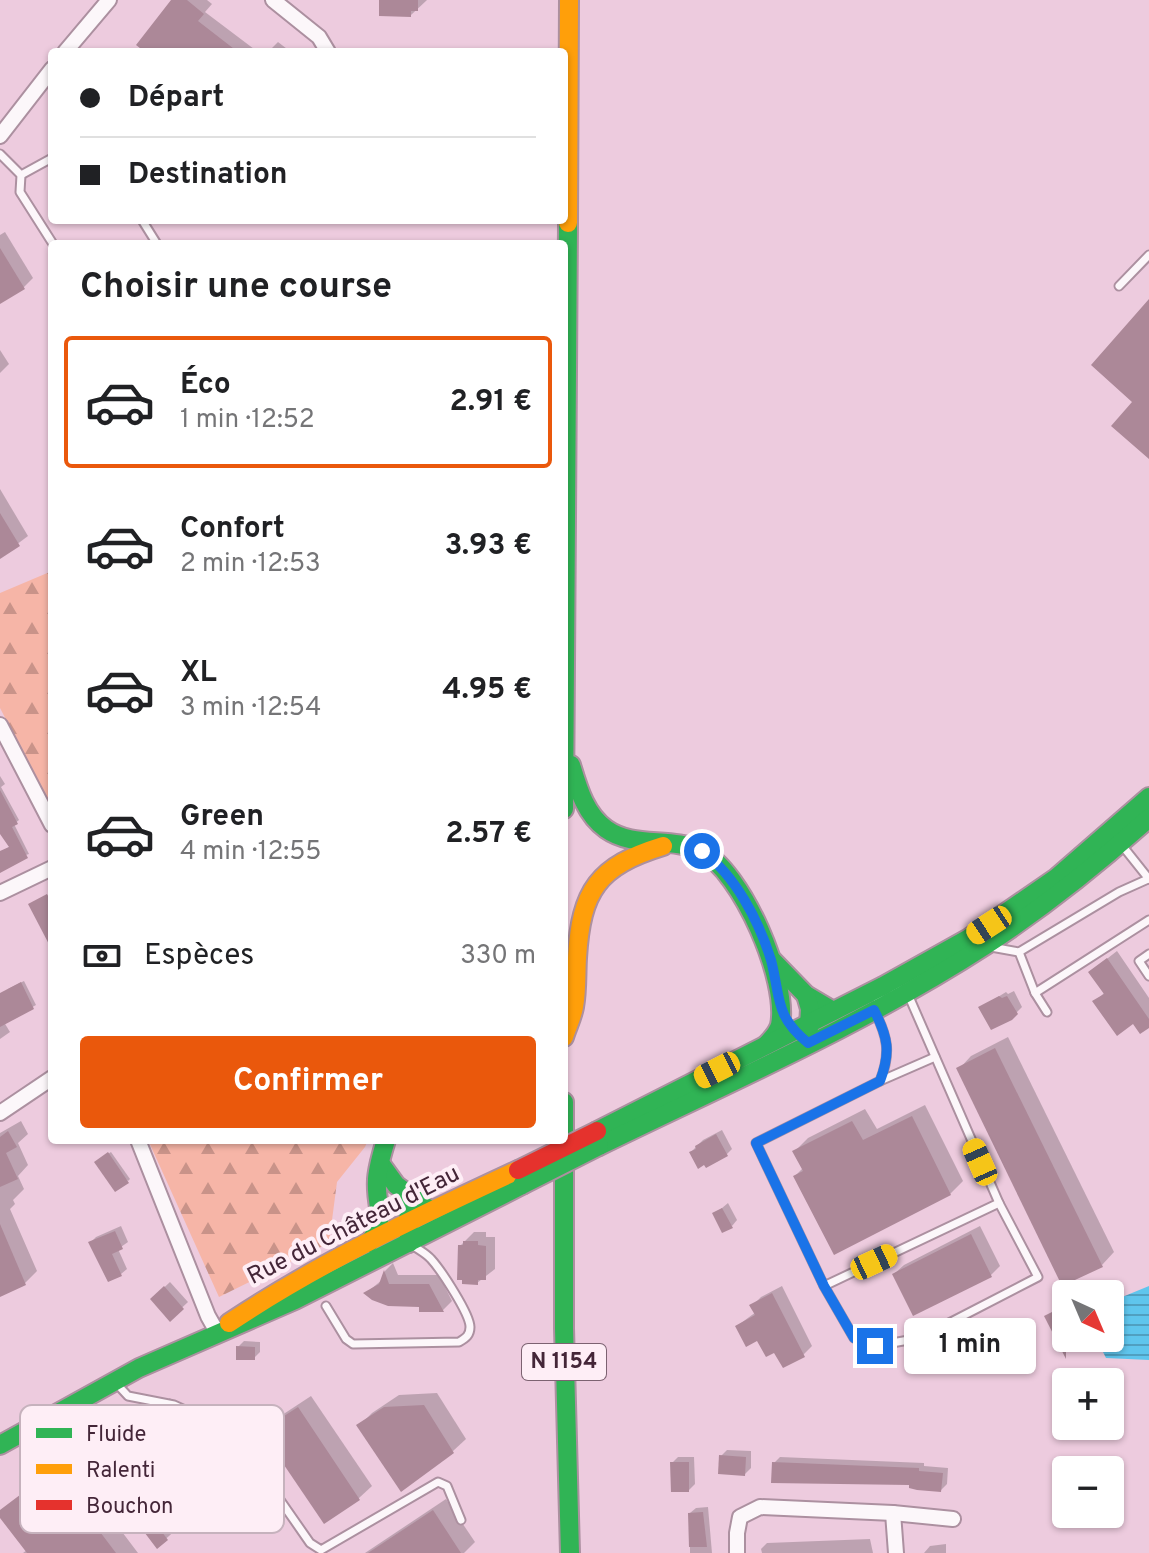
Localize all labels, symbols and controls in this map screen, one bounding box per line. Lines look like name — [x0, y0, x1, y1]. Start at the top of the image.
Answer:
text: Départ — [128, 80, 224, 117]
text: Destination — [128, 157, 287, 194]
text: Choisir une course — [80, 265, 392, 311]
icon: car — [84, 366, 156, 438]
text: Éco — [180, 367, 231, 404]
text: 2.91 € — [449, 384, 532, 421]
text: 1 min · 12:52 — [180, 404, 315, 437]
icon: car — [84, 510, 156, 582]
text: Confort — [180, 511, 285, 548]
text: 3.93 € — [444, 528, 532, 565]
text: 2 min · 12:53 — [180, 548, 321, 581]
icon: car — [84, 654, 156, 726]
text: XL — [180, 655, 217, 692]
text: 4.95 € — [442, 672, 532, 709]
text: 3 min · 12:54 — [180, 692, 322, 725]
icon: car — [84, 798, 156, 870]
text: Green — [180, 799, 264, 836]
text: 2.57 € — [445, 816, 532, 853]
route start — [684, 833, 720, 869]
text: 4 min · 12:55 — [180, 836, 322, 869]
car — [962, 902, 1016, 948]
icon: cash — [80, 934, 124, 978]
text: Espèces — [144, 938, 254, 975]
text: 330 m — [460, 940, 536, 973]
button: Confirmer — [80, 1036, 536, 1128]
car — [690, 1048, 744, 1092]
car — [959, 1135, 1001, 1189]
street label: Rue du Château d'Eau — [243, 1159, 465, 1293]
car — [847, 1241, 901, 1283]
north arrow — [1052, 1280, 1124, 1352]
map controls — [1052, 1280, 1124, 1528]
callout: 1 min — [903, 1318, 1035, 1374]
route end — [857, 1328, 893, 1364]
text: 1 min — [939, 1329, 1001, 1362]
road number: N 1154 — [522, 1344, 606, 1380]
button: + — [1052, 1368, 1124, 1440]
legend — [20, 1405, 284, 1533]
text: Fluide — [86, 1422, 146, 1449]
button: − — [1052, 1456, 1124, 1528]
text: Ralenti — [86, 1458, 155, 1485]
text: Bouchon — [86, 1494, 173, 1521]

